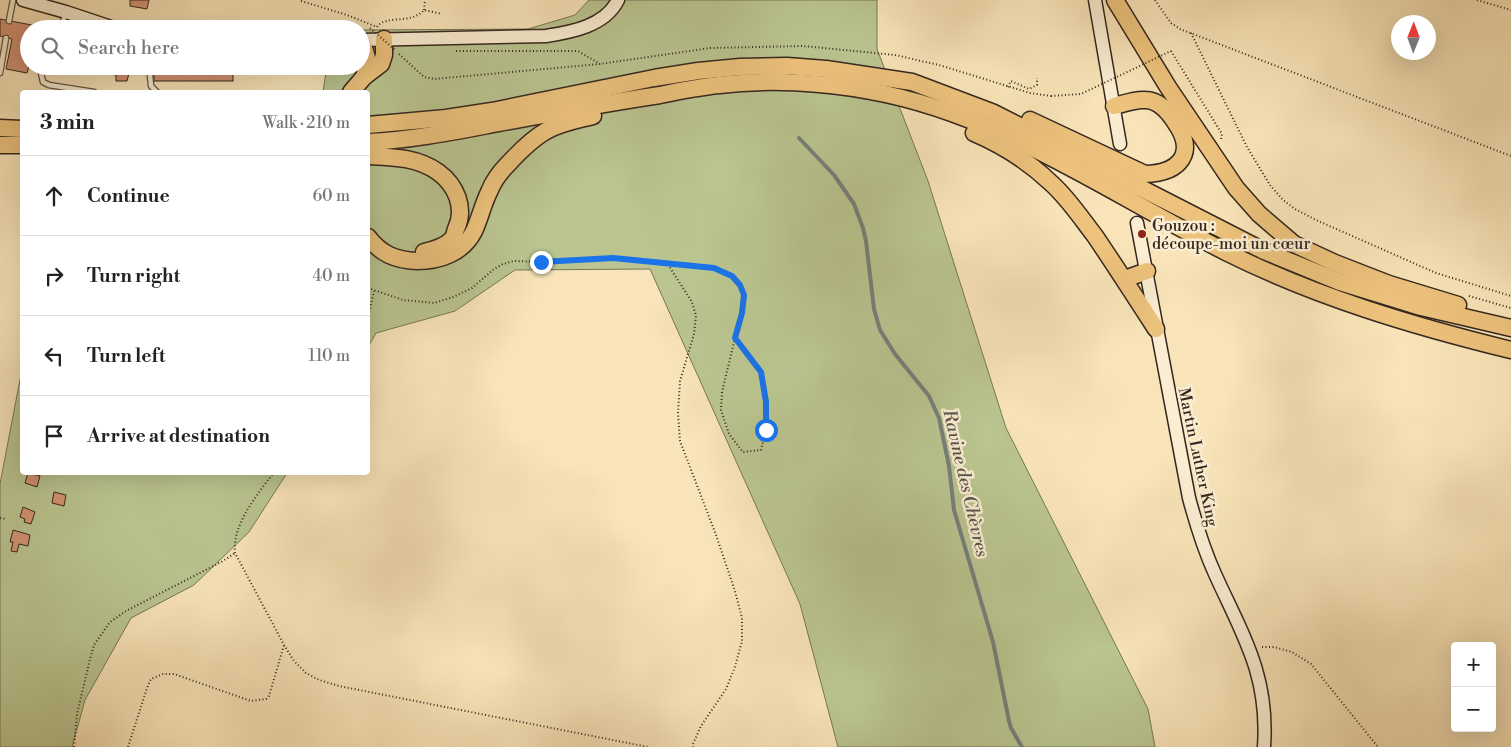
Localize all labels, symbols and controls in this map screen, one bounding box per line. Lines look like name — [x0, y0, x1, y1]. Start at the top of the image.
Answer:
north arrow — [1391, 15, 1436, 60]
search box — [20, 20, 370, 75]
icon: search — [38, 34, 66, 62]
text: Search here — [78, 36, 179, 60]
text: 3 min — [40, 110, 95, 136]
text: Walk · 210 m — [262, 113, 350, 133]
icon: ahead — [40, 182, 68, 210]
text: Continue — [87, 184, 170, 208]
text: 60 m — [312, 186, 350, 206]
place label: Gouzou : découpe-moi un cœur — [1152, 216, 1310, 254]
marker: Gouzou : découpe-moi un cœur — [1136, 228, 1148, 240]
route end — [530, 251, 553, 274]
icon: right — [40, 262, 68, 290]
text: Turn right — [87, 264, 180, 288]
text: 40 m — [313, 266, 350, 286]
icon: left — [40, 342, 68, 370]
text: Turn left — [87, 344, 166, 368]
text: 110 m — [308, 346, 350, 366]
street label: Martin Luther King — [1174, 386, 1223, 529]
water label: Ravine des Chèvres — [937, 406, 994, 559]
route start — [755, 419, 778, 442]
icon: arrive — [40, 422, 68, 450]
text: Arrive at destination — [87, 424, 270, 448]
map controls — [1451, 642, 1496, 732]
button: + — [1451, 642, 1496, 687]
button: − — [1451, 687, 1496, 732]

